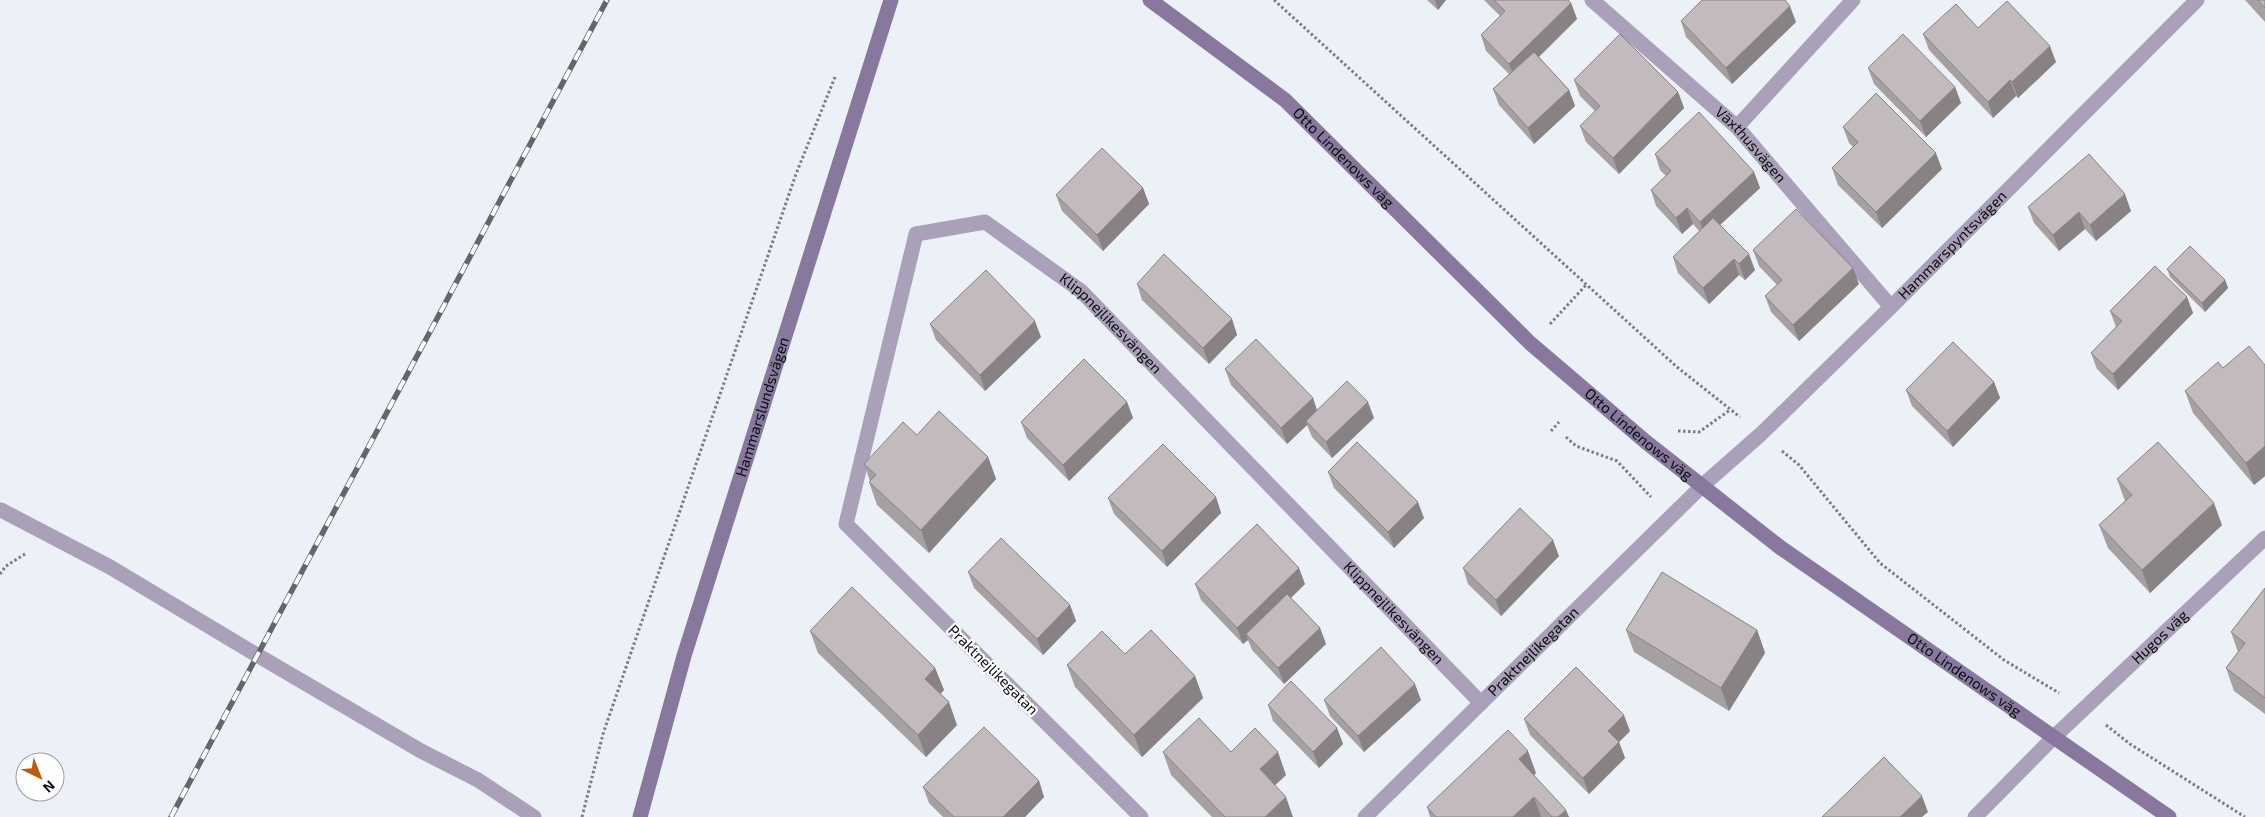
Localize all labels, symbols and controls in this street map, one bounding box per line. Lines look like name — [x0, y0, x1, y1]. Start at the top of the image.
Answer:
street label: Växthusvägen — [1712, 102, 1790, 186]
street label: Otto Lindenows väg — [1290, 103, 1399, 211]
street label: Hammarspyntsvägen — [1894, 186, 2010, 303]
street label: Klippnejlikesvängen — [1056, 269, 1166, 377]
street label: Hammarslundsvägen — [731, 335, 792, 479]
street label: Otto Lindenows väg — [1581, 384, 1697, 484]
street label: Klippnejlikesvängen — [1340, 557, 1448, 667]
street label: Praktnejlikegatan — [1484, 602, 1582, 699]
street label: Hugos väg — [2127, 605, 2192, 667]
street label: Praktnejlikegatan — [944, 621, 1042, 719]
street label: Otto Lindenows väg — [1904, 628, 2026, 720]
north arrow — [15, 752, 65, 802]
text: N — [40, 777, 59, 797]

